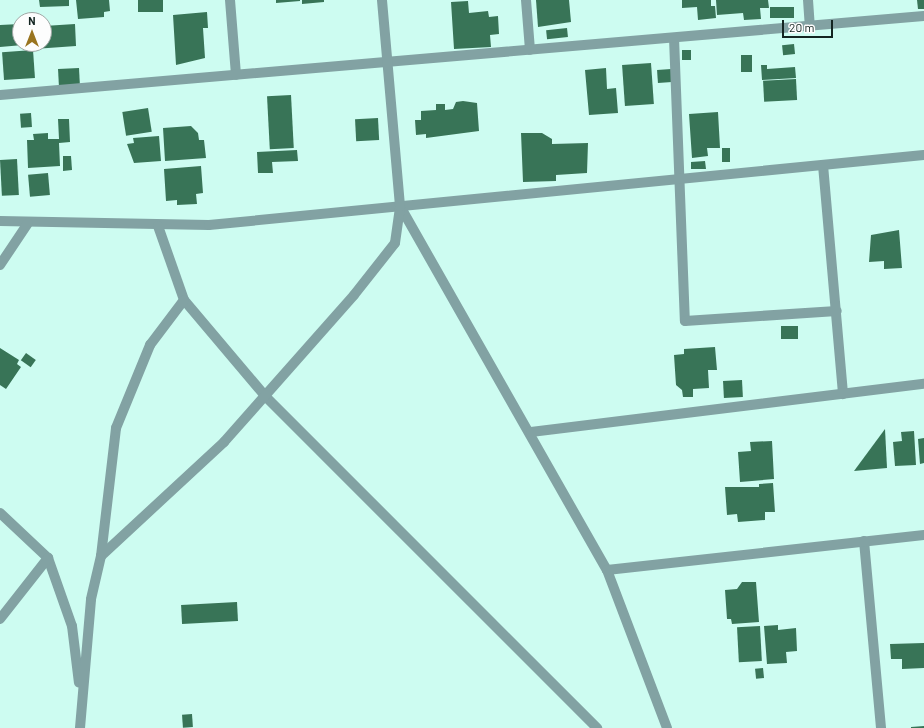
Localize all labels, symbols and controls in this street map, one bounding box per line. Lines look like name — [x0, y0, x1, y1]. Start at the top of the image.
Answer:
north arrow — [12, 12, 52, 52]
scale bar — [784, 12, 835, 38]
text: N — [28, 14, 36, 27]
text: 20 m — [789, 20, 815, 34]

